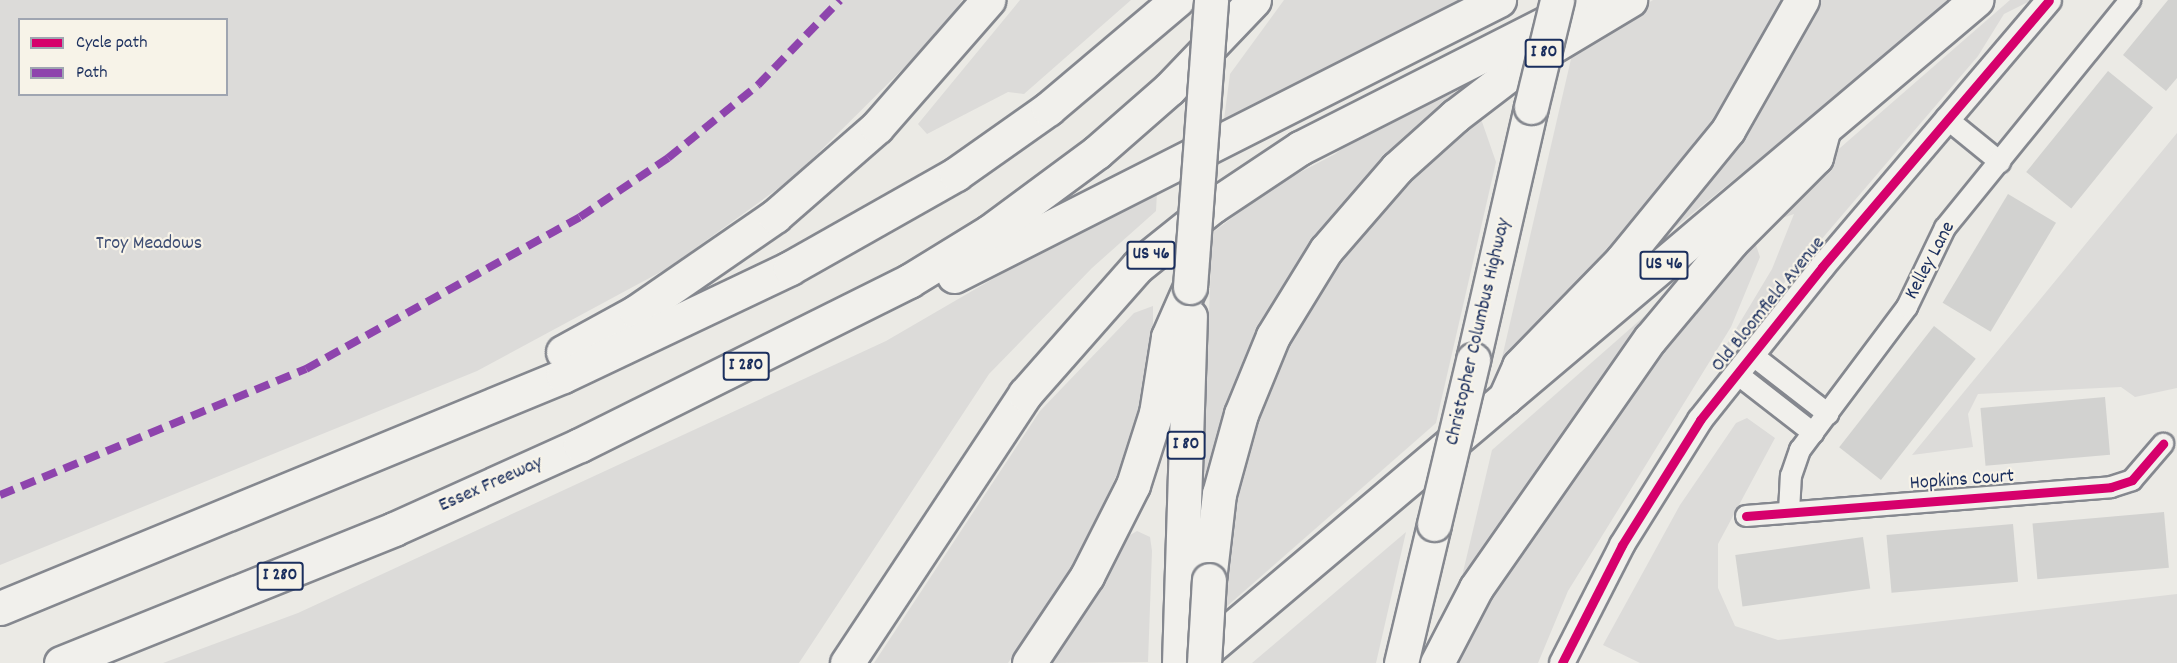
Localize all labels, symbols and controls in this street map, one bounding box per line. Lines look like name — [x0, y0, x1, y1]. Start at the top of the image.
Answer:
legend — [18, 18, 228, 96]
text: Cycle path — [76, 31, 147, 56]
road number: I 80 — [1524, 38, 1564, 68]
text: Path — [76, 61, 108, 86]
street label: Christopher Columbus Highway — [1441, 216, 1517, 448]
street label: Kelley Lane — [1901, 218, 1961, 304]
park label: Troy Meadows — [96, 232, 202, 256]
street label: Old Bloomfield Avenue — [1707, 232, 1831, 378]
road number: US 46 — [1126, 240, 1176, 270]
road number: US 46 — [1638, 250, 1690, 280]
road number: I 280 — [722, 351, 770, 381]
road number: I 80 — [1166, 430, 1206, 460]
street label: Essex Freeway — [435, 451, 547, 519]
street label: Hopkins Court — [1909, 465, 2015, 497]
road number: I 280 — [256, 561, 304, 591]

